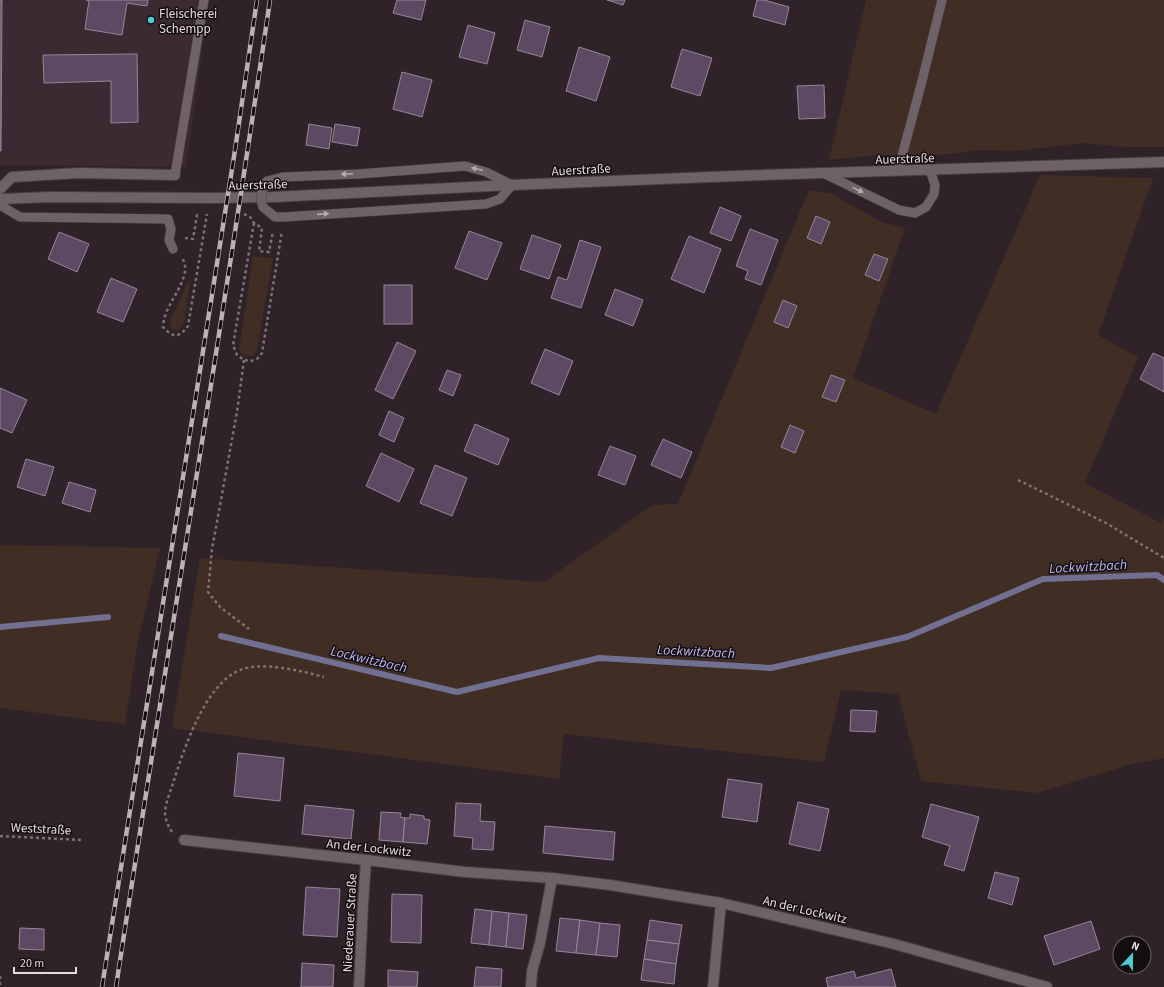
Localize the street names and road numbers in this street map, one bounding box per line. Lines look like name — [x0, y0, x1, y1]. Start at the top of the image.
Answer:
street label: Auerstraße — [875, 149, 935, 169]
street label: Auerstraße — [551, 159, 611, 181]
street label: Auerstraße — [228, 175, 288, 195]
street label: Weststraße — [10, 818, 72, 840]
street label: An der Lockwitz — [325, 835, 413, 861]
street label: Niederauer Straße — [338, 873, 362, 973]
street label: An der Lockwitz — [761, 892, 849, 928]

